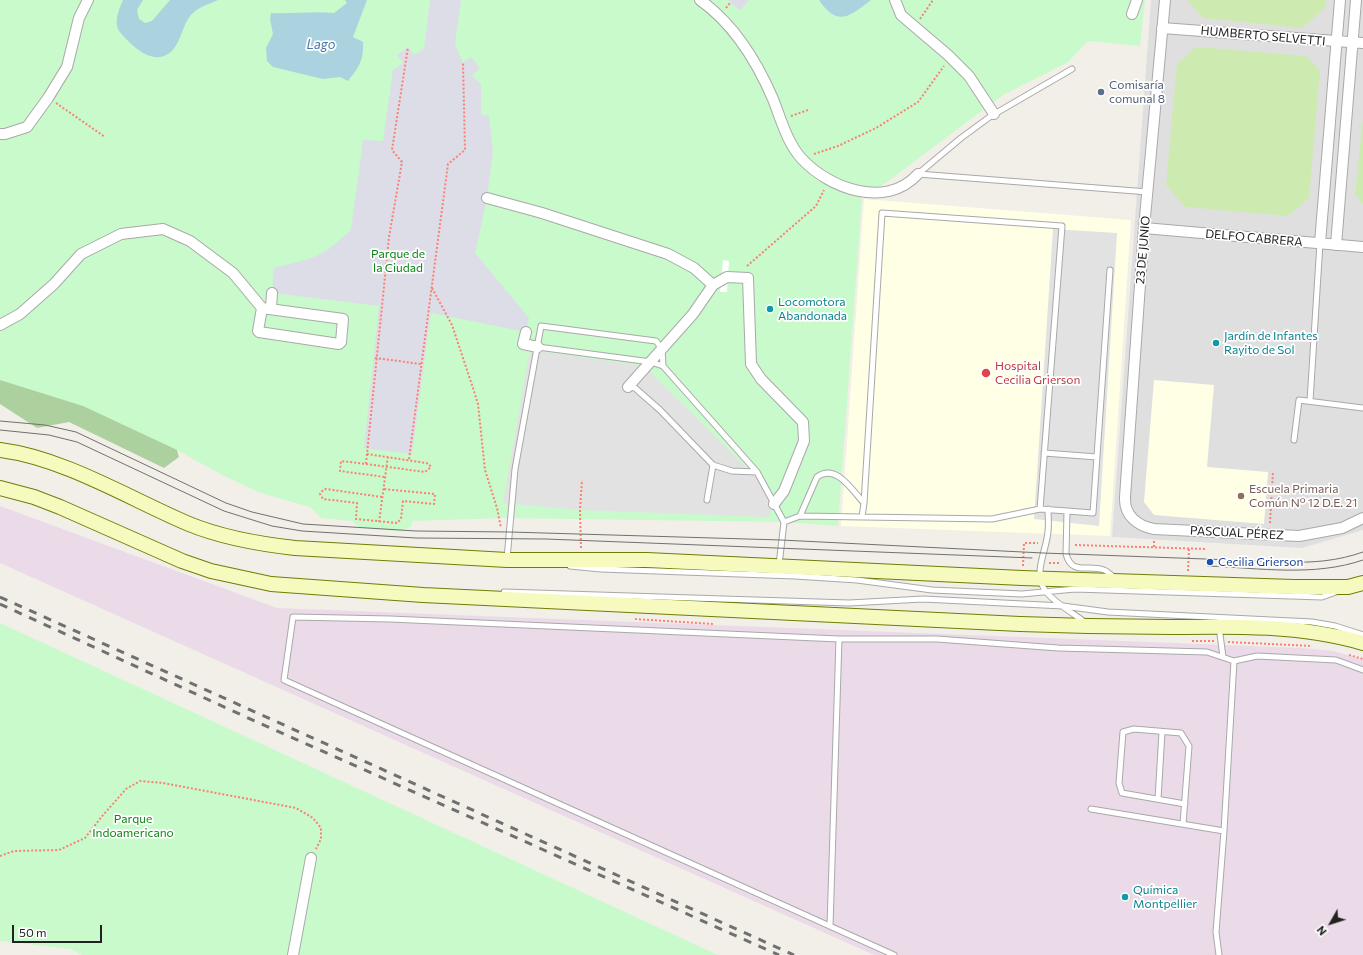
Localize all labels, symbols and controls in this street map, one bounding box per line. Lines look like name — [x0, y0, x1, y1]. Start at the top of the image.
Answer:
street label: HUMBERTO SELVETTI — [1200, 23, 1326, 49]
water label: Lago — [307, 37, 335, 53]
place label: Comisaría comunal 8 — [1109, 78, 1165, 106]
marker: Comisaría comunal 8 — [1096, 87, 1106, 97]
street label: 23 DE JUNIO — [1133, 215, 1153, 285]
street label: DELFO CABRERA — [1205, 227, 1303, 249]
park label: Parque de la Ciudad — [371, 247, 425, 275]
place label: Locomotora Abandonada — [778, 295, 847, 323]
marker: Locomotora Abandonada — [765, 304, 775, 314]
place label: Jardín de Infantes Rayito de Sol — [1224, 329, 1318, 357]
marker: Jardín de Infantes Rayito de Sol — [1211, 338, 1221, 348]
place label: Hospital Cecilia Grierson — [995, 359, 1080, 387]
marker: Hospital Cecilia Grierson — [980, 367, 992, 379]
place label: Escuela Primaria Común N° 12 D.E. 21 — [1249, 482, 1357, 510]
marker: Escuela Primaria Común N° 12 D.E. 21 — [1236, 491, 1246, 501]
street label: PASCUAL PÉREZ — [1190, 523, 1284, 543]
place label: Cecilia Grierson — [1218, 555, 1303, 569]
marker: Cecilia Grierson — [1205, 557, 1215, 567]
park label: Parque Indoamericano — [92, 812, 174, 840]
place label: Química Montpellier — [1133, 883, 1197, 911]
marker: Química Montpellier — [1120, 892, 1130, 902]
north arrow — [1311, 903, 1351, 943]
scale bar — [14, 917, 104, 943]
text: N — [1314, 924, 1329, 938]
text: 50 m — [19, 925, 47, 939]

